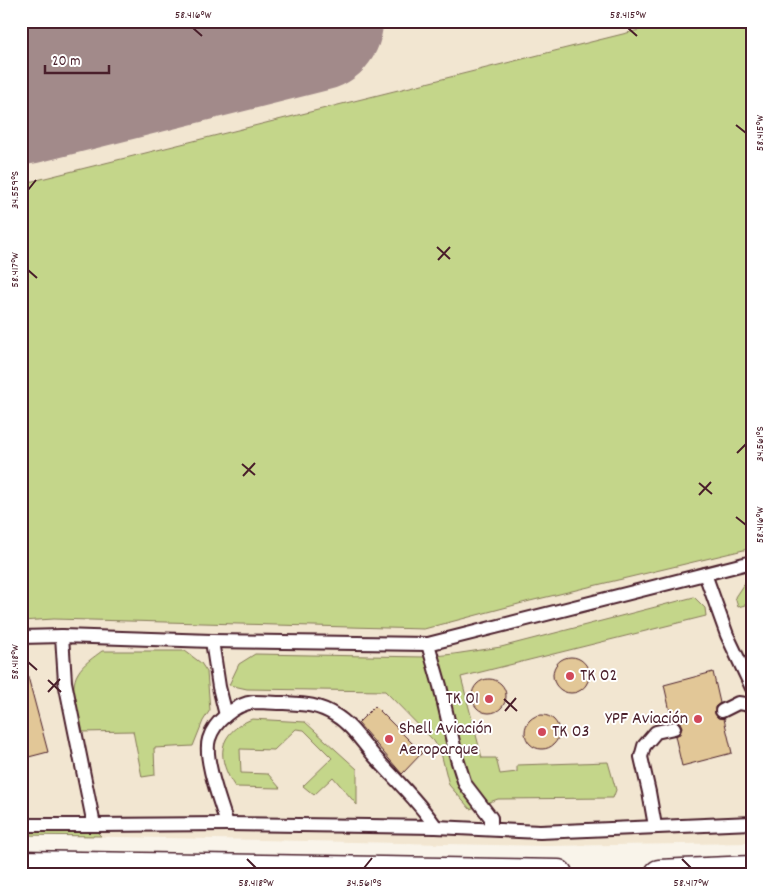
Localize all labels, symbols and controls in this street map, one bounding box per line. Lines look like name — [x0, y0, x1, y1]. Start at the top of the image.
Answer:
text: 58.416°W — [175, 7, 211, 24]
text: 58.415°W — [610, 7, 646, 24]
scale bar — [45, 42, 109, 74]
text: 20 m — [52, 51, 80, 73]
text: 58.415°W — [752, 115, 769, 151]
text: 34.559°S — [7, 171, 24, 209]
text: 58.417°W — [7, 252, 24, 288]
text: 34.561°S — [752, 426, 769, 462]
text: 58.416°W — [752, 507, 769, 543]
text: 58.418°W — [7, 644, 24, 680]
place label: TK 02 — [580, 664, 617, 689]
marker: TK 02 — [564, 670, 576, 682]
place label: TK 01 — [446, 687, 479, 712]
marker: TK 01 — [483, 693, 495, 705]
place label: YPF Aviación — [605, 707, 688, 732]
marker: YPF Aviación — [692, 713, 704, 725]
place label: Shell Aviación Aeroparque — [399, 717, 492, 763]
place label: TK 03 — [552, 720, 589, 745]
marker: TK 03 — [536, 726, 548, 738]
marker: Shell Aviación Aeroparque — [383, 733, 395, 745]
text: 58.418°W — [238, 875, 274, 892]
text: 34.561°S — [346, 875, 382, 892]
text: 58.417°W — [673, 875, 709, 892]

